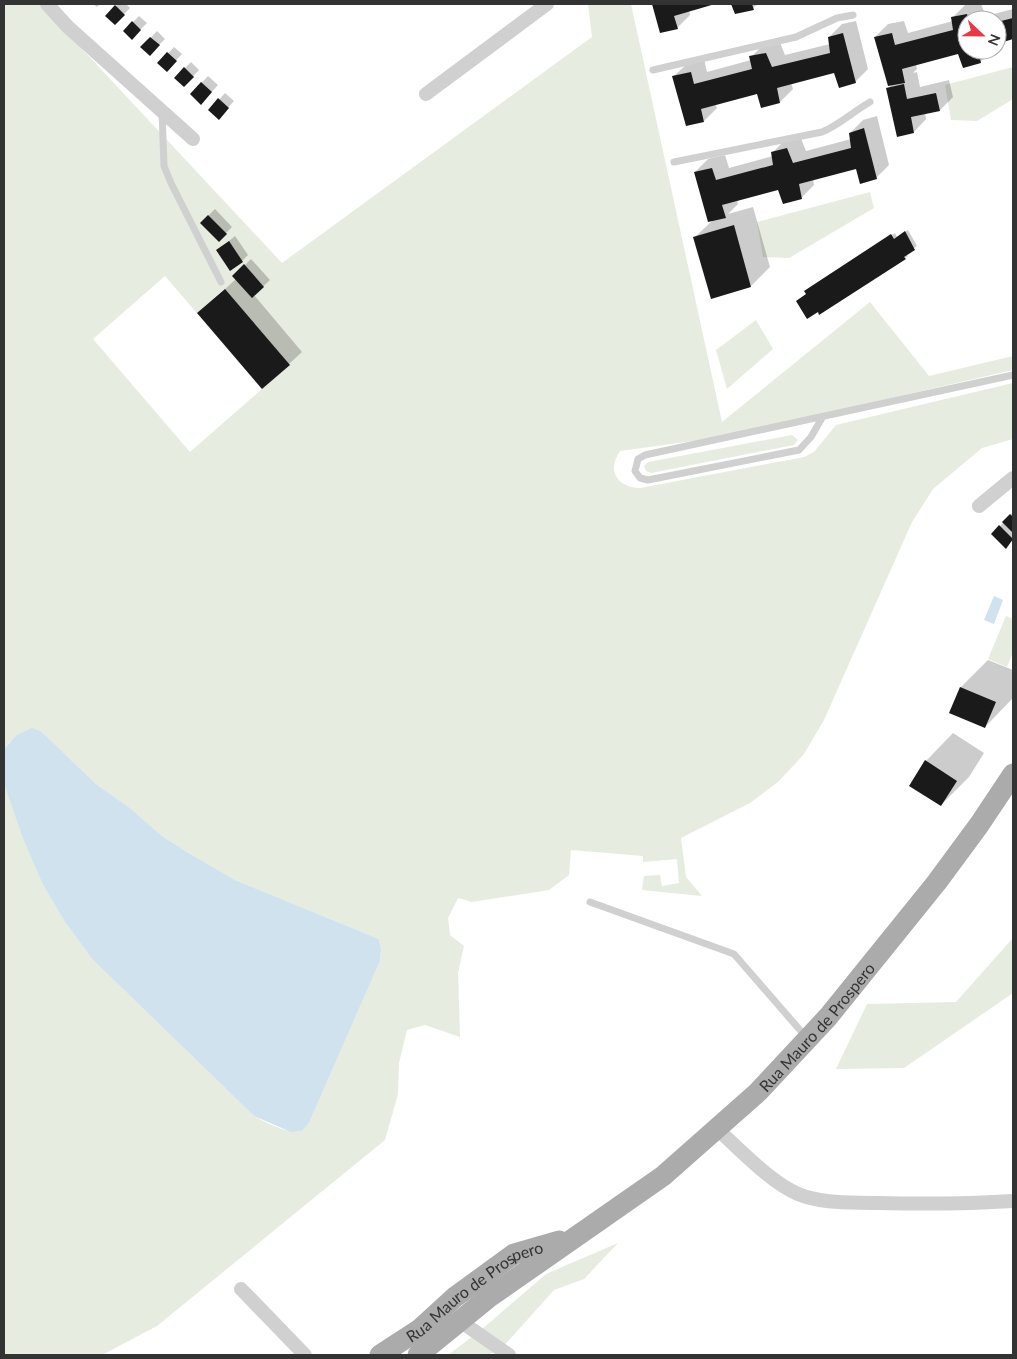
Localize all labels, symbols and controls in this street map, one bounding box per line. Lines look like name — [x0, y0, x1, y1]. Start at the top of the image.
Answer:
north arrow — [957, 10, 1007, 60]
text: N — [985, 32, 1004, 48]
street label: Rua Mauro de Prospero — [754, 958, 878, 1095]
street label: Rua Mauro de Prospero — [402, 1237, 545, 1345]

